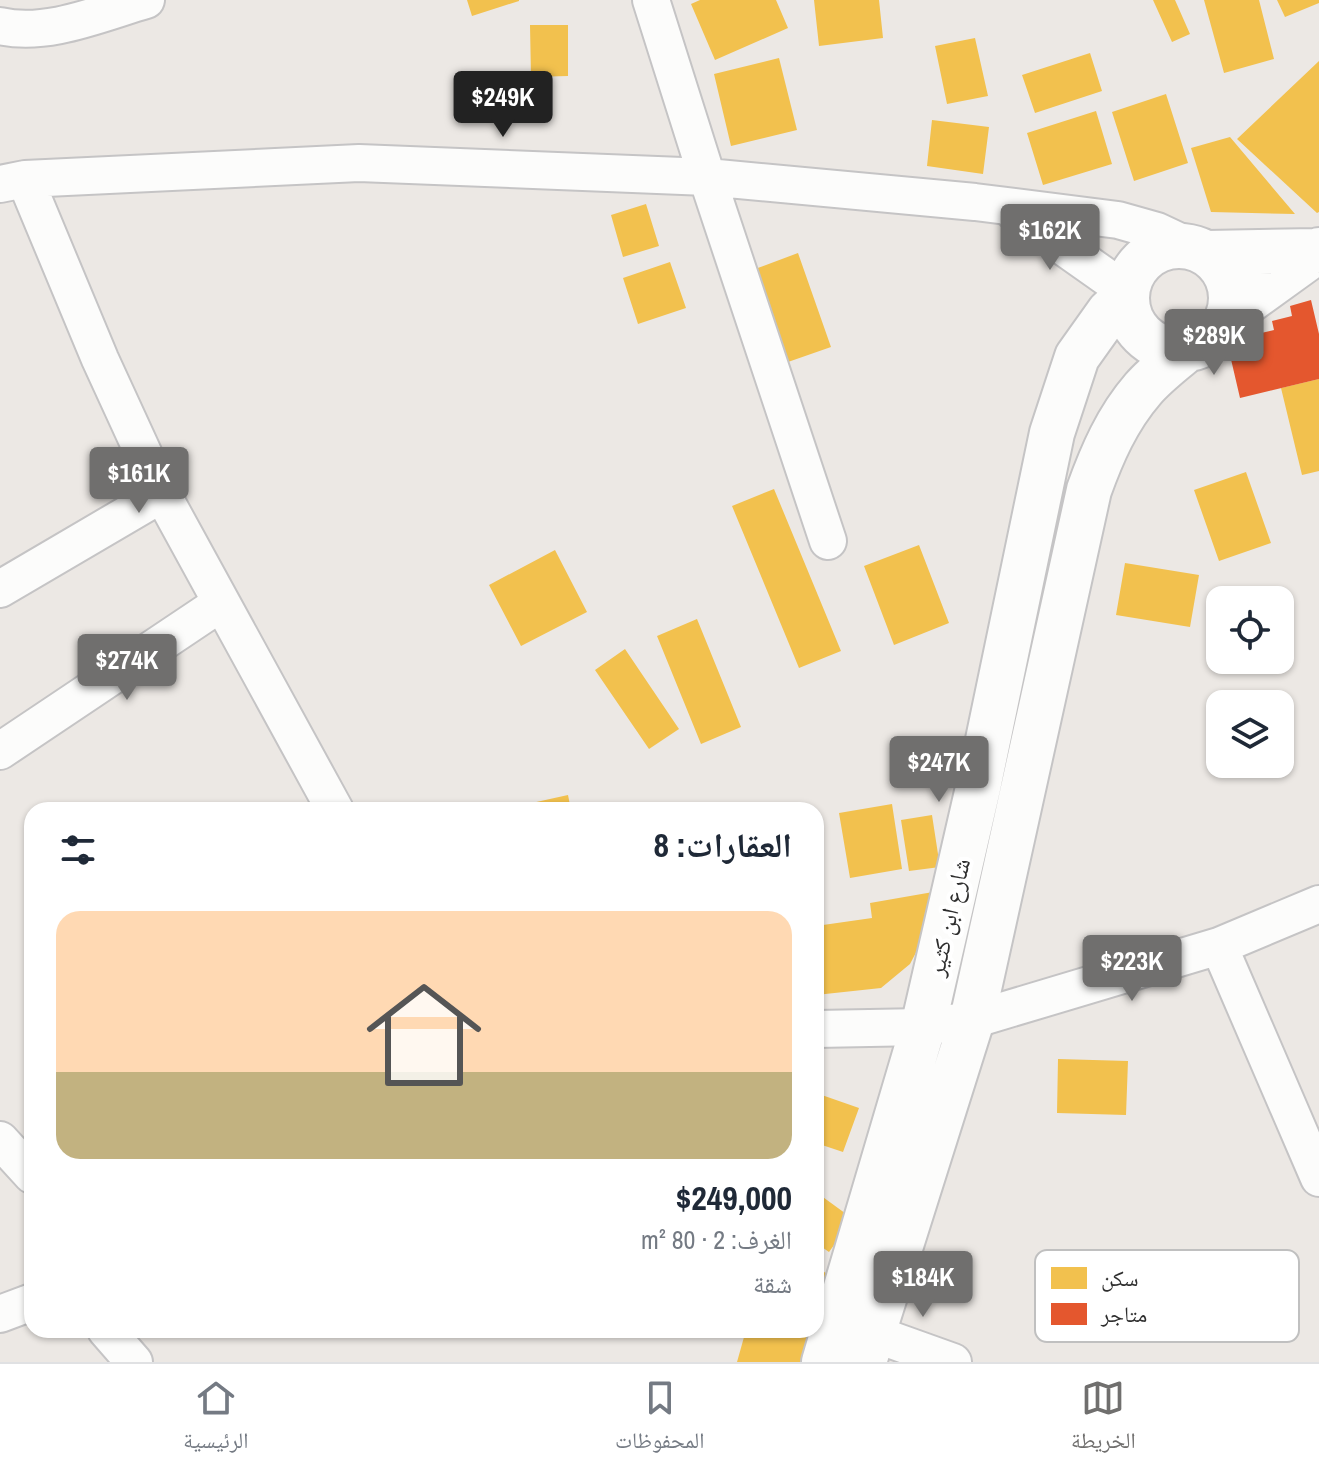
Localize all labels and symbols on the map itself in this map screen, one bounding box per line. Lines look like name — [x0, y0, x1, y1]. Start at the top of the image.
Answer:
pin: $249K — [447, 71, 559, 139]
pin: $162K — [994, 204, 1106, 272]
pin: $289K — [1158, 309, 1270, 377]
pin: $161K — [83, 447, 195, 515]
pin: $274K — [71, 634, 183, 702]
pin: $247K — [883, 736, 995, 804]
street label: شارع ابن كثير — [919, 855, 977, 980]
pin: $223K — [1076, 935, 1188, 1003]
legend — [1035, 1250, 1299, 1342]
pin: $184K — [867, 1251, 979, 1319]
text: سكن — [1101, 1263, 1138, 1293]
text: متاجر — [1100, 1299, 1147, 1329]

